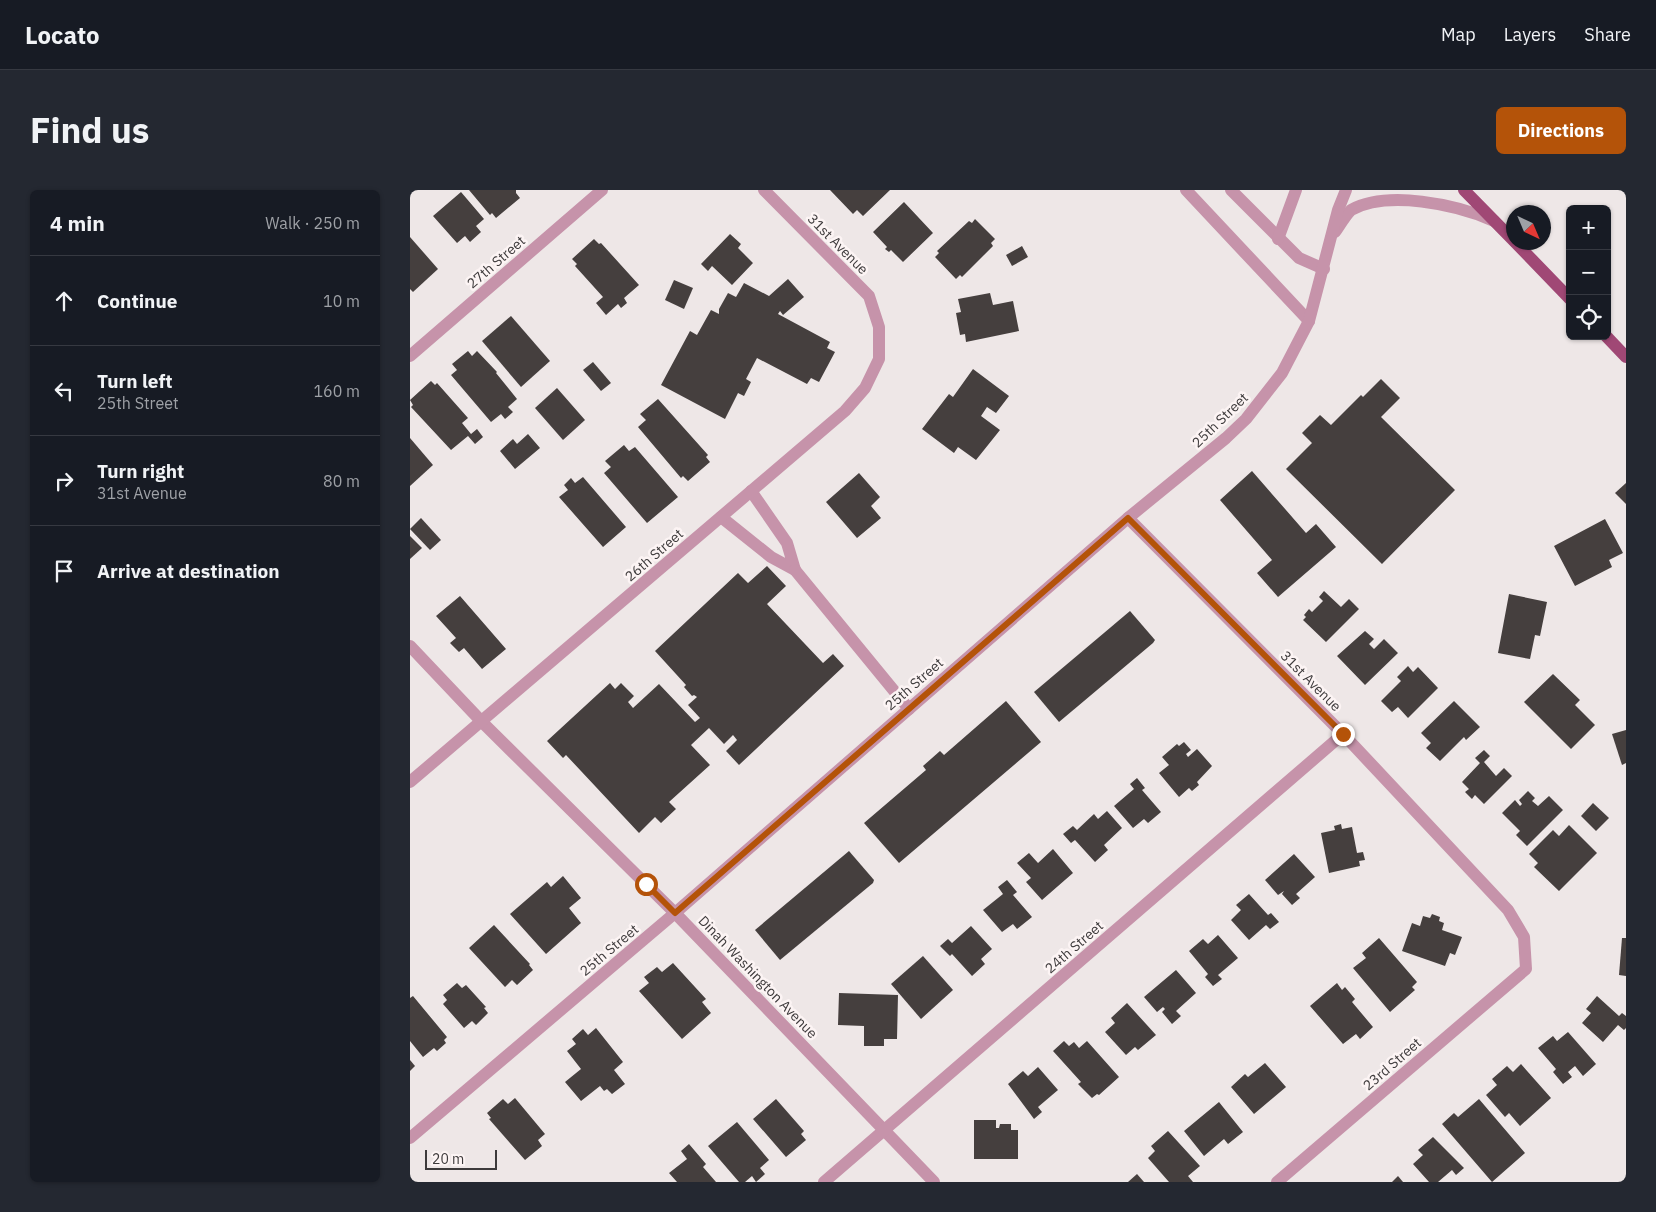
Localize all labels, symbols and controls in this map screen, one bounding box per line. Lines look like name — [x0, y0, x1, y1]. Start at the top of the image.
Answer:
text: Locato — [25, 19, 100, 51]
text: Map — [1441, 23, 1476, 46]
text: Layers — [1504, 23, 1556, 46]
text: Share — [1584, 23, 1631, 46]
text: Find us — [30, 107, 149, 153]
button: Directions — [1496, 107, 1626, 154]
north arrow — [1506, 205, 1551, 250]
map controls — [1566, 205, 1611, 340]
button: + — [1566, 205, 1611, 250]
text: 4 min — [50, 209, 105, 237]
street label: 31st Avenue — [804, 210, 872, 278]
text: Walk · 250 m — [265, 213, 360, 233]
street label: 27th Street — [463, 232, 529, 292]
button: − — [1566, 250, 1611, 295]
icon: ahead — [50, 287, 78, 315]
text: Continue — [97, 289, 177, 313]
text: 10 m — [323, 291, 360, 311]
button: locate — [1566, 295, 1611, 340]
text: Turn left — [97, 369, 173, 393]
icon: left — [50, 377, 78, 405]
text: 160 m — [313, 381, 360, 401]
street label: 25th Street — [1188, 389, 1252, 451]
text: 25th Street — [97, 393, 179, 413]
text: Turn right — [97, 459, 184, 483]
icon: right — [50, 467, 78, 495]
text: 80 m — [323, 471, 360, 491]
text: 31st Avenue — [97, 483, 187, 503]
street label: 26th Street — [621, 525, 687, 585]
icon: arrive — [50, 557, 78, 585]
text: Arrive at destination — [97, 559, 280, 583]
street label: 31st Avenue — [1277, 647, 1345, 715]
street label: 25th Street — [881, 654, 947, 714]
route end — [1332, 723, 1355, 746]
route start — [635, 873, 658, 896]
street label: Dinah Washington Avenue — [695, 912, 822, 1042]
street label: 24th Street — [1041, 917, 1107, 977]
street label: 25th Street — [576, 920, 642, 980]
street label: 23rd Street — [1359, 1034, 1425, 1094]
scale bar — [425, 1147, 498, 1170]
text: 20 m — [432, 1150, 464, 1168]

